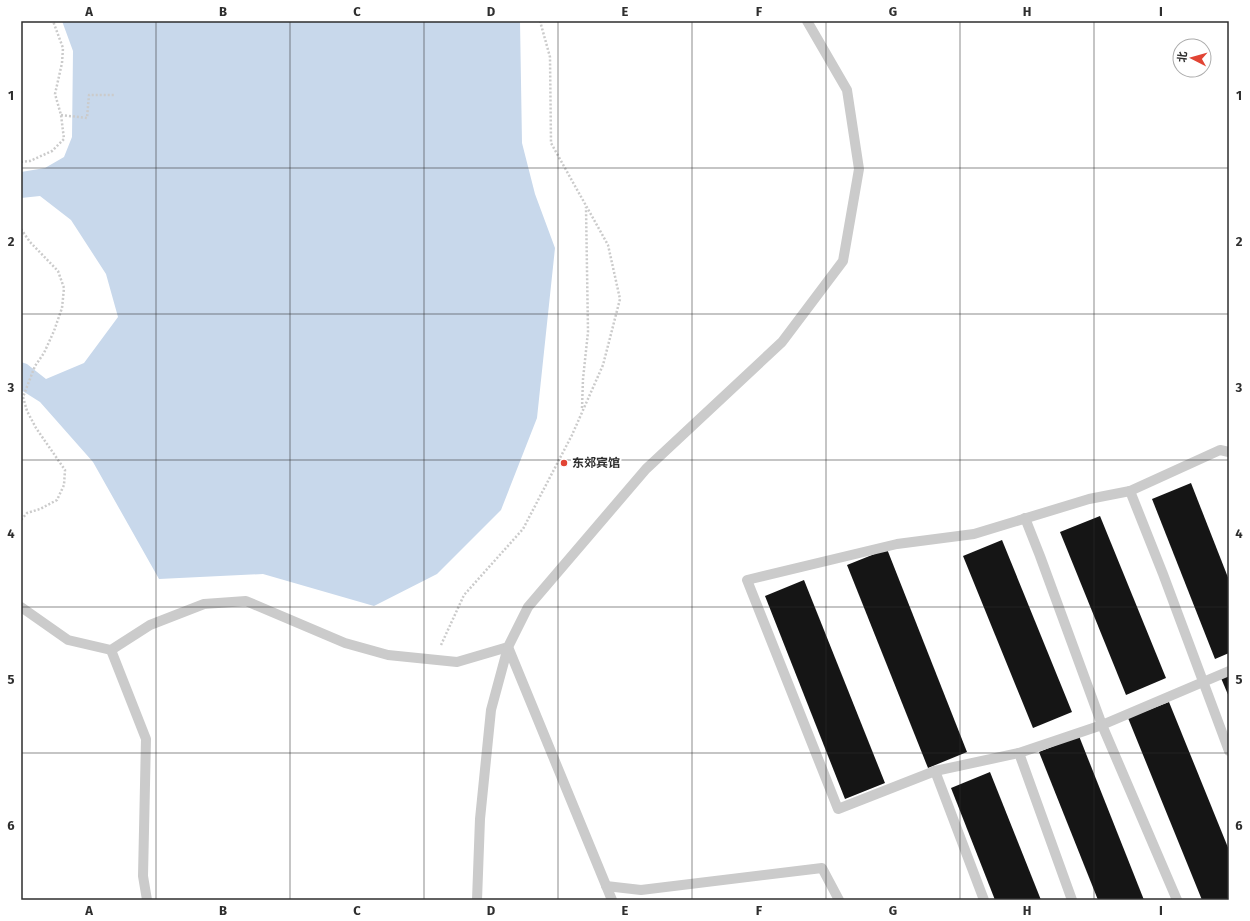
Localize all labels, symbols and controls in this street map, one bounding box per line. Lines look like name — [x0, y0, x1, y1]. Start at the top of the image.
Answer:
text: A — [84, 4, 93, 19]
text: B — [219, 4, 227, 19]
text: C — [353, 4, 361, 19]
text: D — [487, 4, 496, 19]
text: E — [622, 4, 629, 19]
text: F — [756, 4, 763, 19]
text: G — [889, 4, 897, 19]
text: H — [1023, 4, 1031, 19]
text: I — [1159, 4, 1163, 19]
north arrow — [1172, 38, 1212, 78]
text: 北 — [1176, 51, 1190, 63]
text: 1 — [8, 88, 14, 103]
text: 1 — [1236, 88, 1242, 103]
text: 2 — [8, 234, 15, 249]
text: 2 — [1236, 234, 1243, 249]
text: 3 — [7, 380, 15, 395]
text: 3 — [1235, 380, 1243, 395]
place label: 东郊宾馆 — [572, 456, 620, 470]
marker: 东郊宾馆 — [559, 458, 569, 468]
text: 4 — [7, 526, 15, 541]
text: 4 — [1235, 526, 1243, 541]
text: 5 — [8, 672, 15, 687]
text: 5 — [1236, 672, 1243, 687]
text: 6 — [7, 818, 15, 833]
text: 6 — [1235, 818, 1243, 833]
text: A — [84, 903, 93, 918]
text: B — [219, 903, 227, 918]
text: C — [353, 903, 361, 918]
text: D — [487, 903, 496, 918]
text: E — [622, 903, 629, 918]
text: F — [756, 903, 763, 918]
text: G — [889, 903, 897, 918]
text: H — [1023, 903, 1031, 918]
text: I — [1159, 903, 1163, 918]

